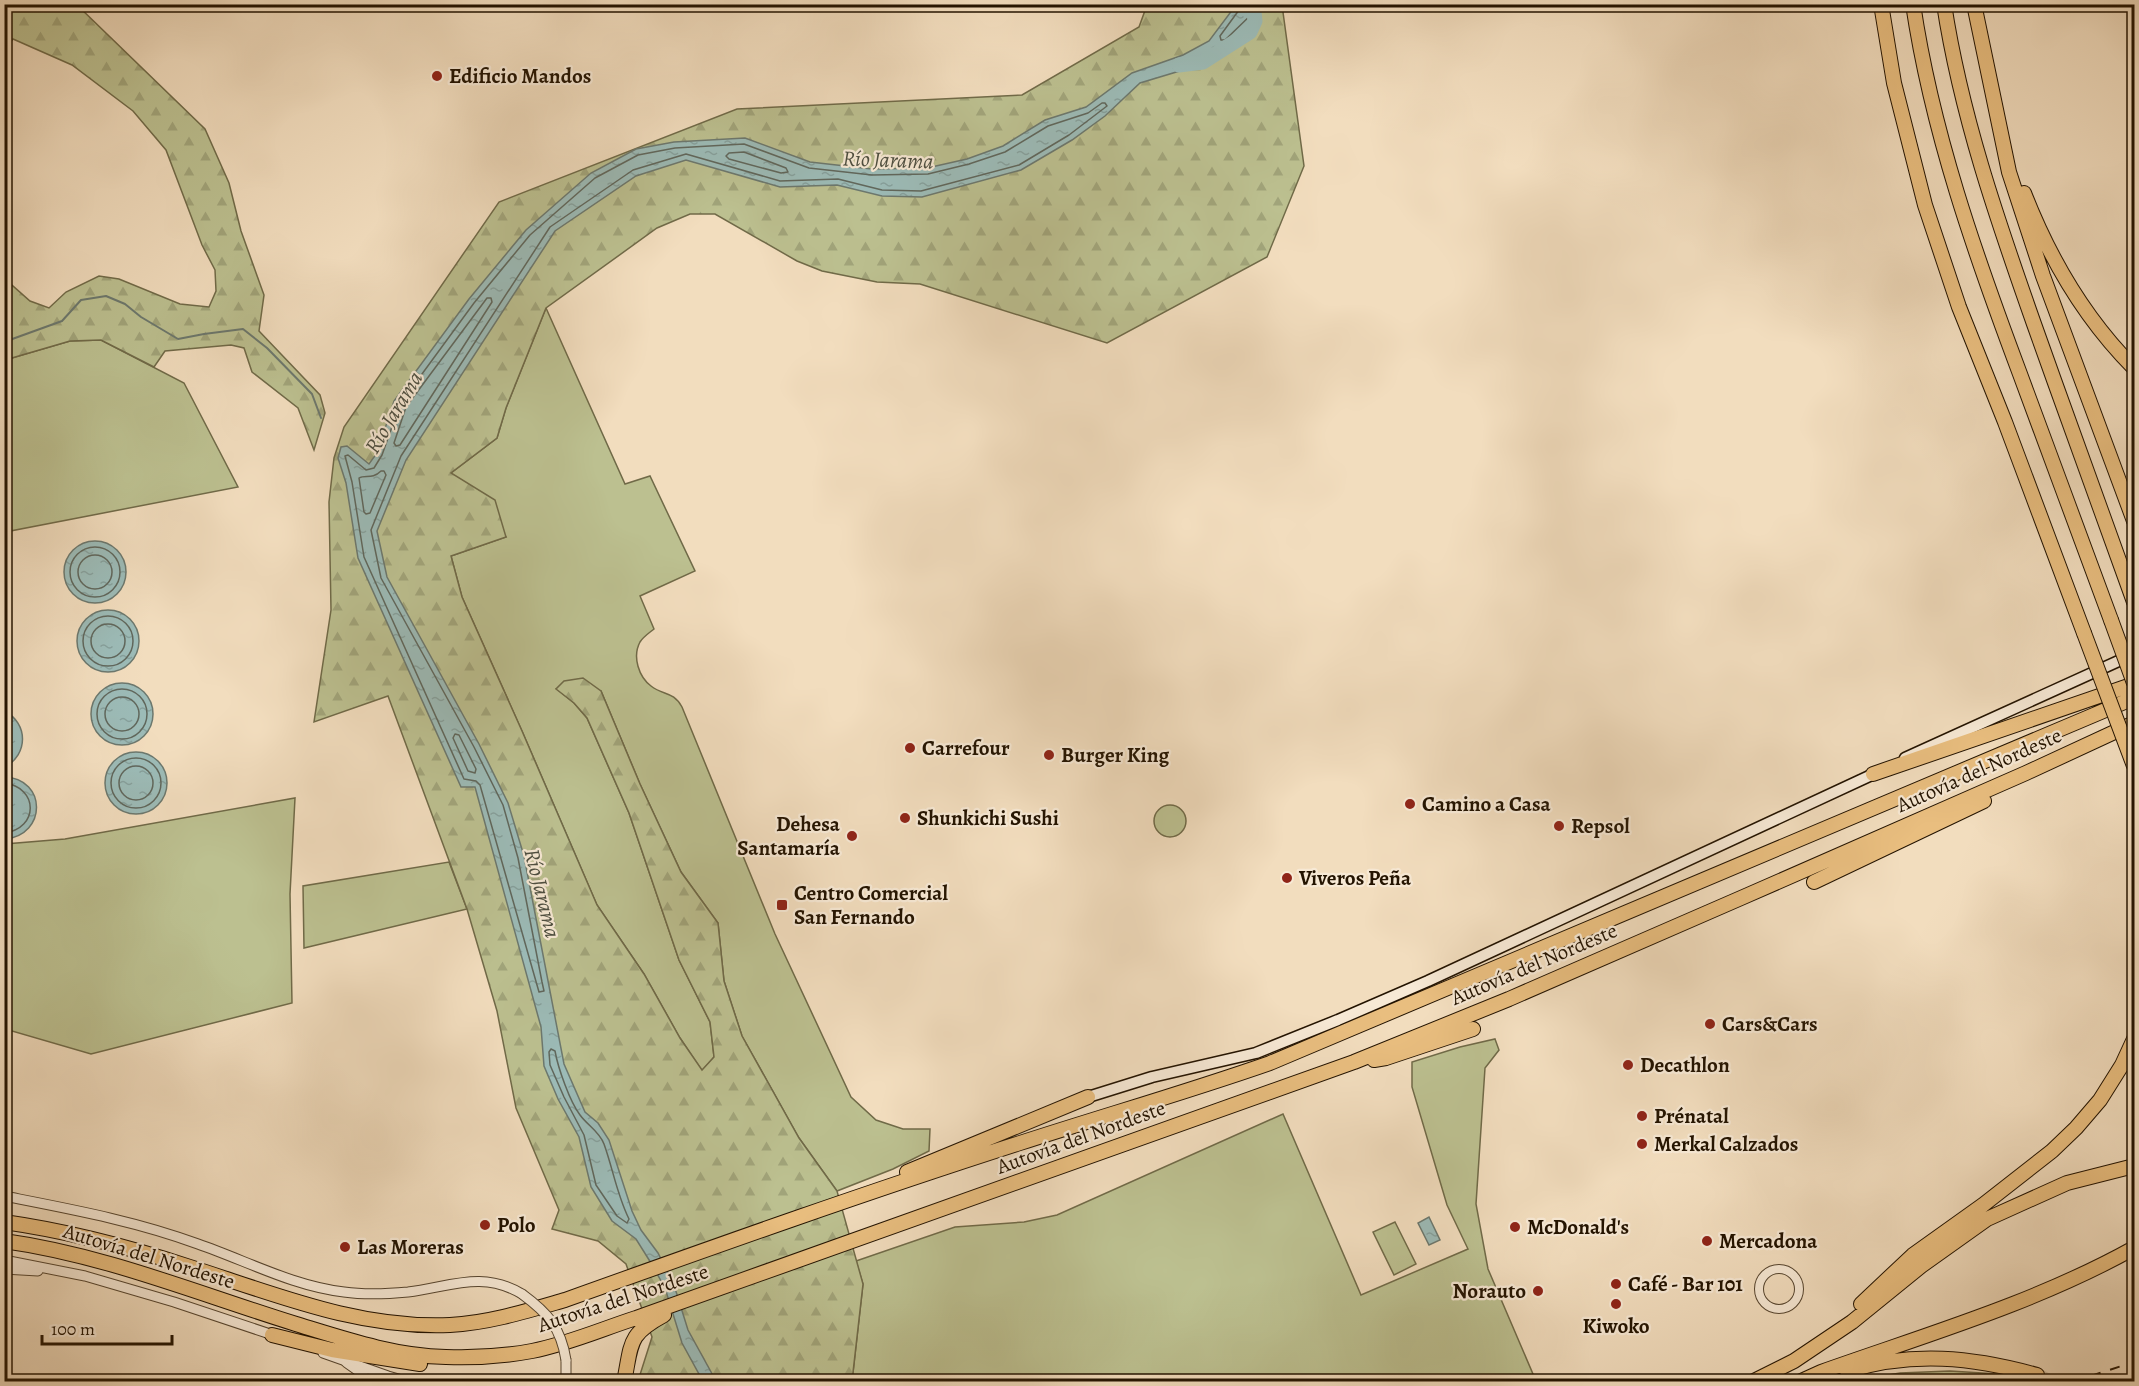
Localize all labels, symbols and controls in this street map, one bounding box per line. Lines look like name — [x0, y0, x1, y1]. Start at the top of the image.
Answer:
place label: Edificio Mandos — [449, 62, 591, 90]
marker: Edificio Mandos — [430, 69, 444, 83]
water label: Río Jarama — [842, 143, 934, 177]
water label: Río Jarama — [358, 366, 430, 459]
street label: Autovía del Nordeste — [1891, 721, 2066, 819]
place label: Carrefour — [922, 734, 1010, 762]
marker: Carrefour — [903, 741, 917, 755]
place label: Burger King — [1061, 741, 1170, 769]
marker: Burger King — [1042, 748, 1056, 762]
place label: Camino a Casa — [1422, 790, 1552, 818]
marker: Camino a Casa — [1403, 797, 1417, 811]
place label: Shunkichi Sushi — [917, 804, 1059, 832]
place label: Dehesa Santamaría — [737, 810, 841, 862]
marker: Shunkichi Sushi — [898, 811, 912, 825]
place label: Repsol — [1571, 812, 1630, 840]
marker: Repsol — [1552, 819, 1566, 833]
marker: Dehesa Santamaría — [845, 829, 859, 843]
water label: Río Jarama — [516, 845, 568, 941]
place label: Viveros Peña — [1298, 864, 1412, 892]
marker: Viveros Peña — [1280, 871, 1294, 885]
place label: Centro Comercial San Fernando — [794, 879, 948, 931]
marker: Centro Comercial San Fernando — [775, 898, 789, 912]
street label: Autovía del Nordeste — [1446, 916, 1621, 1012]
place label: Cars&Cars — [1722, 1010, 1818, 1038]
marker: Cars&Cars — [1703, 1017, 1717, 1031]
place label: Decathlon — [1640, 1051, 1730, 1079]
marker: Decathlon — [1621, 1058, 1635, 1072]
street label: Autovía del Nordeste — [992, 1093, 1169, 1181]
place label: Prénatal — [1654, 1102, 1729, 1130]
marker: Prénatal — [1635, 1109, 1649, 1123]
place label: Merkal Calzados — [1654, 1130, 1798, 1158]
marker: Merkal Calzados — [1635, 1137, 1649, 1151]
place label: Polo — [497, 1211, 536, 1239]
place label: McDonald's — [1527, 1213, 1629, 1241]
street label: Autovía del Nordeste — [59, 1216, 238, 1295]
marker: Polo — [478, 1218, 492, 1232]
marker: McDonald's — [1508, 1220, 1522, 1234]
place label: Mercadona — [1719, 1227, 1818, 1255]
place label: Las Moreras — [357, 1233, 464, 1261]
marker: Mercadona — [1700, 1234, 1714, 1248]
marker: Las Moreras — [338, 1240, 352, 1254]
street label: Autovía del Nordeste — [533, 1257, 712, 1339]
place label: Café - Bar 101 — [1628, 1270, 1743, 1298]
place label: Norauto — [1452, 1277, 1526, 1305]
marker: Café - Bar 101 — [1609, 1277, 1623, 1291]
marker: Norauto — [1531, 1284, 1545, 1298]
marker: Kiwoko — [1609, 1297, 1623, 1311]
scale bar — [42, 1308, 172, 1346]
place label: Kiwoko — [1582, 1312, 1650, 1340]
text: 100 m — [51, 1317, 95, 1341]

